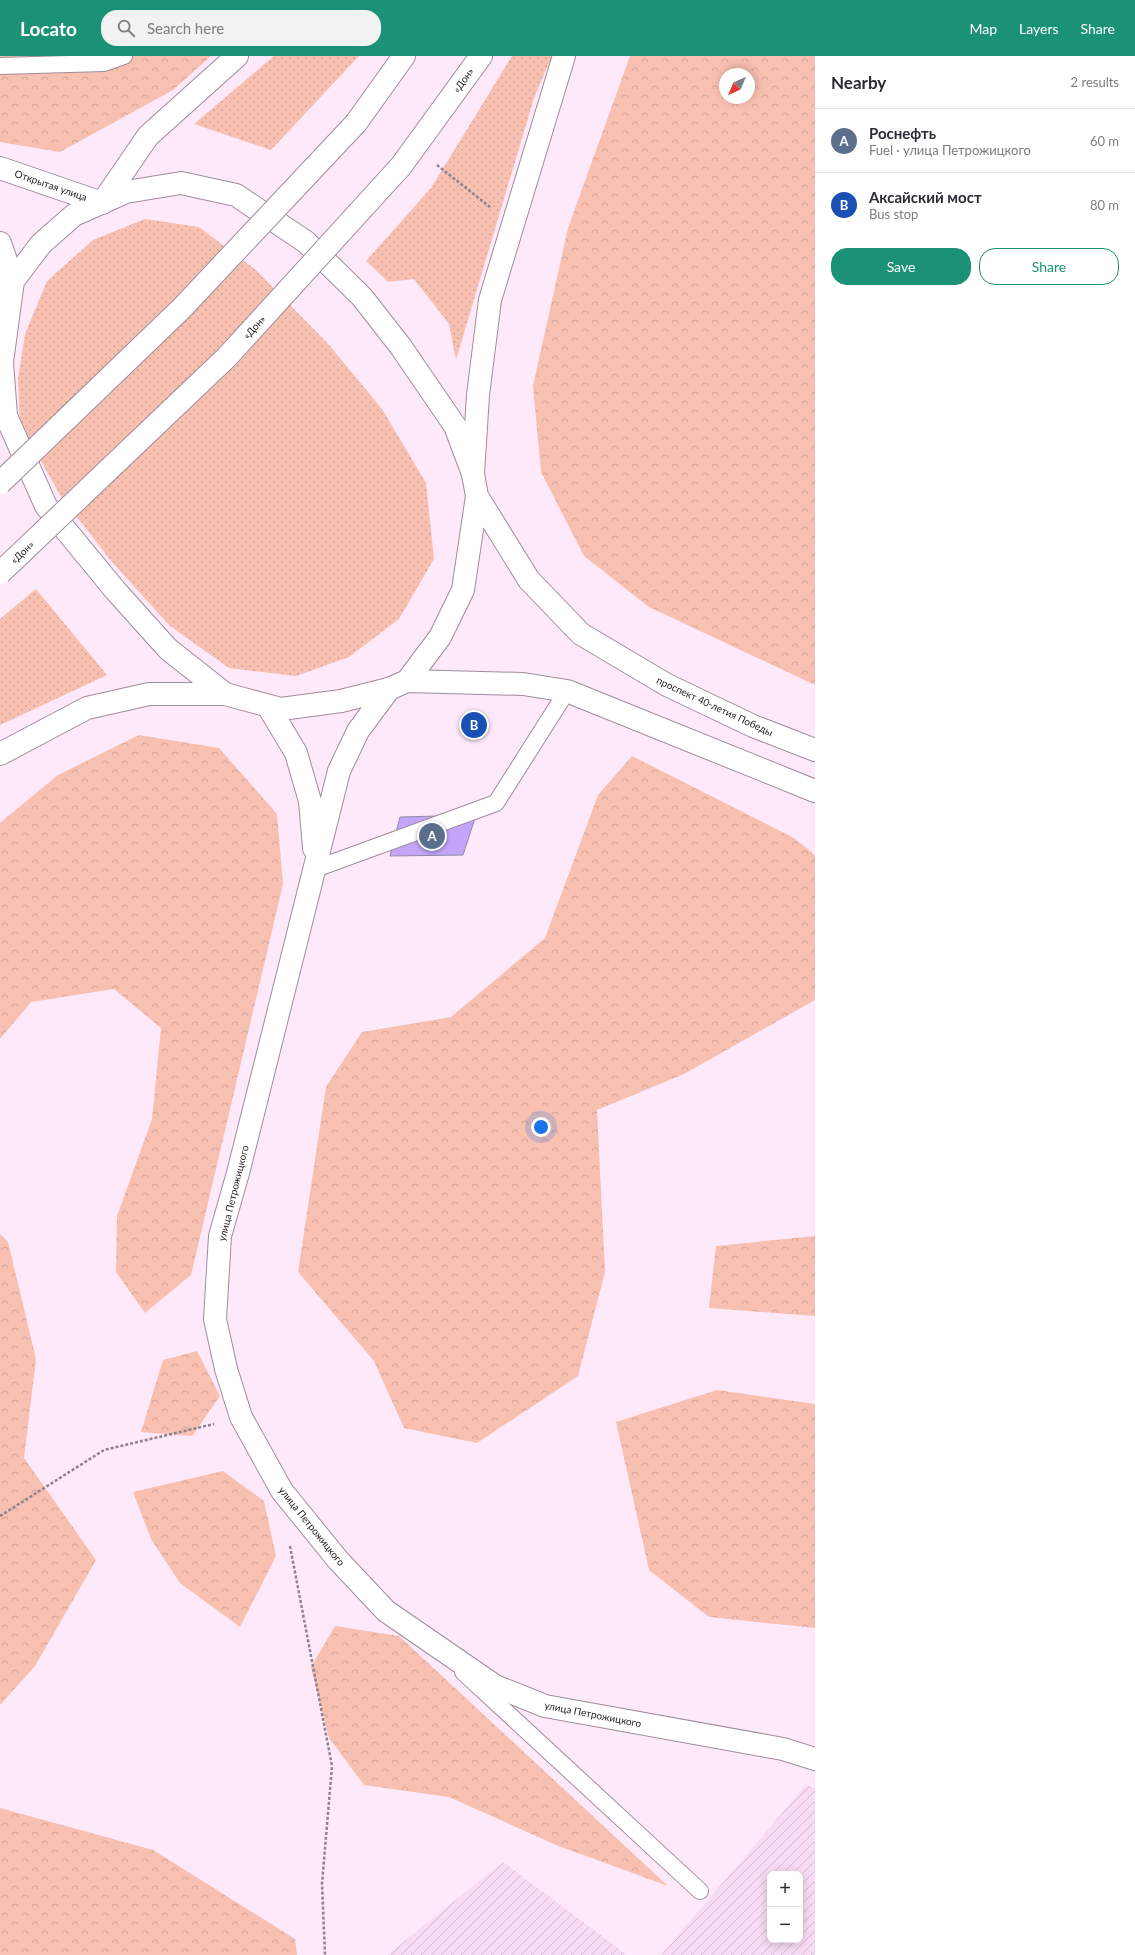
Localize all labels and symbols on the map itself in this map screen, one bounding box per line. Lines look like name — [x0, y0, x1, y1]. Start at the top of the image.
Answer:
street label: «Дон» — [450, 65, 476, 95]
north arrow — [719, 68, 755, 104]
street label: Открытая улица — [13, 167, 89, 203]
street label: «Дон» — [240, 313, 268, 341]
street label: «Дон» — [8, 538, 36, 566]
street label: проспект 40-летия Победы — [655, 674, 775, 738]
pin: B — [461, 710, 487, 740]
pin: A — [419, 821, 445, 851]
your location — [531, 1117, 551, 1137]
street label: улица Петрожицкого — [215, 1144, 251, 1242]
street label: улица Петрожицкого — [276, 1484, 348, 1568]
street label: улица Петрожицкого — [544, 1699, 643, 1729]

